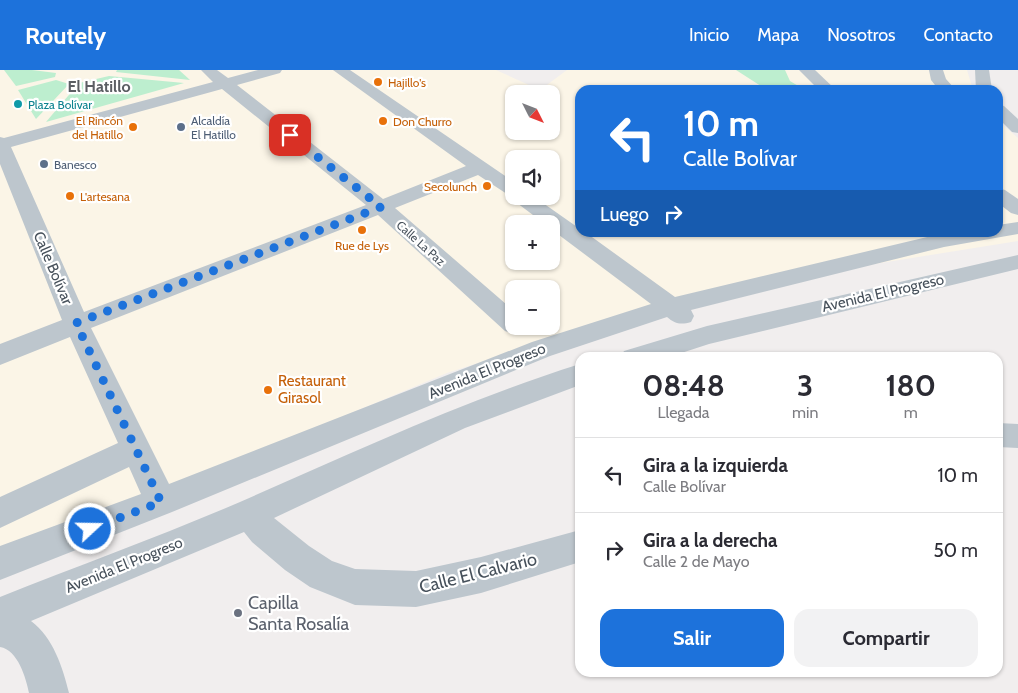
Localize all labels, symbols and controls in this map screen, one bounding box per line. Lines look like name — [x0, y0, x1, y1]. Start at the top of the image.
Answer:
text: Routely — [25, 21, 106, 50]
text: Inicio — [689, 24, 729, 46]
text: Mapa — [757, 24, 799, 46]
text: Nosotros — [827, 24, 896, 46]
text: Contacto — [924, 24, 993, 46]
place label: Hajillo's — [388, 75, 426, 90]
marker: Hajillo's — [372, 76, 384, 88]
district label: El Hatillo — [67, 77, 131, 96]
north arrow — [505, 85, 560, 140]
map controls — [505, 85, 560, 335]
place label: Plaza Bolívar — [28, 97, 92, 112]
marker: Plaza Bolívar — [12, 98, 24, 110]
text: 10 m — [683, 102, 759, 145]
icon: left — [600, 105, 665, 170]
place label: El Rincón del Hatillo — [72, 113, 123, 142]
place label: Alcaldía El Hatillo — [191, 113, 236, 142]
pin — [269, 114, 311, 156]
place label: Don Churro — [393, 114, 452, 129]
marker: Don Churro — [377, 115, 389, 127]
marker: El Rincón del Hatillo — [127, 121, 139, 133]
marker: Alcaldía El Hatillo — [175, 121, 187, 133]
icon: arrive — [276, 121, 304, 149]
text: Calle Bolívar — [683, 145, 797, 172]
button: sound — [505, 150, 560, 205]
place label: Banesco — [54, 157, 97, 172]
marker: Banesco — [38, 158, 50, 170]
place label: Secolunch — [424, 179, 477, 194]
marker: Secolunch — [481, 180, 493, 192]
place label: L'artesana — [80, 189, 130, 204]
marker: L'artesana — [64, 190, 76, 202]
icon: right — [659, 200, 687, 228]
text: Luego — [600, 203, 649, 226]
button: + — [505, 215, 560, 270]
street label: Calle La Paz — [394, 217, 449, 269]
marker: Rue de Lys — [356, 224, 368, 236]
street label: Calle Bolívar — [30, 229, 77, 307]
place label: Rue de Lys — [335, 238, 389, 253]
street label: Avenida El Progreso — [820, 270, 946, 316]
button: − — [505, 280, 560, 335]
street label: Avenida El Progreso — [426, 339, 548, 403]
text: 08:48 — [642, 367, 725, 404]
text: 3 — [797, 367, 813, 404]
text: 180 — [885, 367, 936, 404]
place label: Restaurant Girasol — [278, 372, 346, 407]
marker: Restaurant Girasol — [262, 384, 274, 396]
text: Llegada — [657, 403, 710, 422]
text: min — [792, 403, 818, 422]
text: m — [904, 403, 918, 422]
text: Gira a la izquierda — [643, 454, 788, 477]
icon: left — [600, 461, 628, 489]
text: 10 m — [938, 464, 978, 487]
text: Calle Bolívar — [643, 477, 726, 496]
position arrow — [63, 502, 115, 554]
text: Gira a la derecha — [643, 529, 778, 552]
street label: Avenida El Progreso — [63, 533, 185, 597]
icon: right — [600, 536, 628, 564]
text: 50 m — [934, 539, 978, 562]
street label: Calle El Calvario — [417, 548, 539, 598]
text: Calle 2 de Mayo — [643, 552, 749, 571]
place label: Capilla Santa Rosalía — [248, 592, 349, 635]
marker: Capilla Santa Rosalía — [232, 607, 244, 619]
button: Salir — [600, 609, 784, 667]
button: Compartir — [794, 609, 978, 667]

